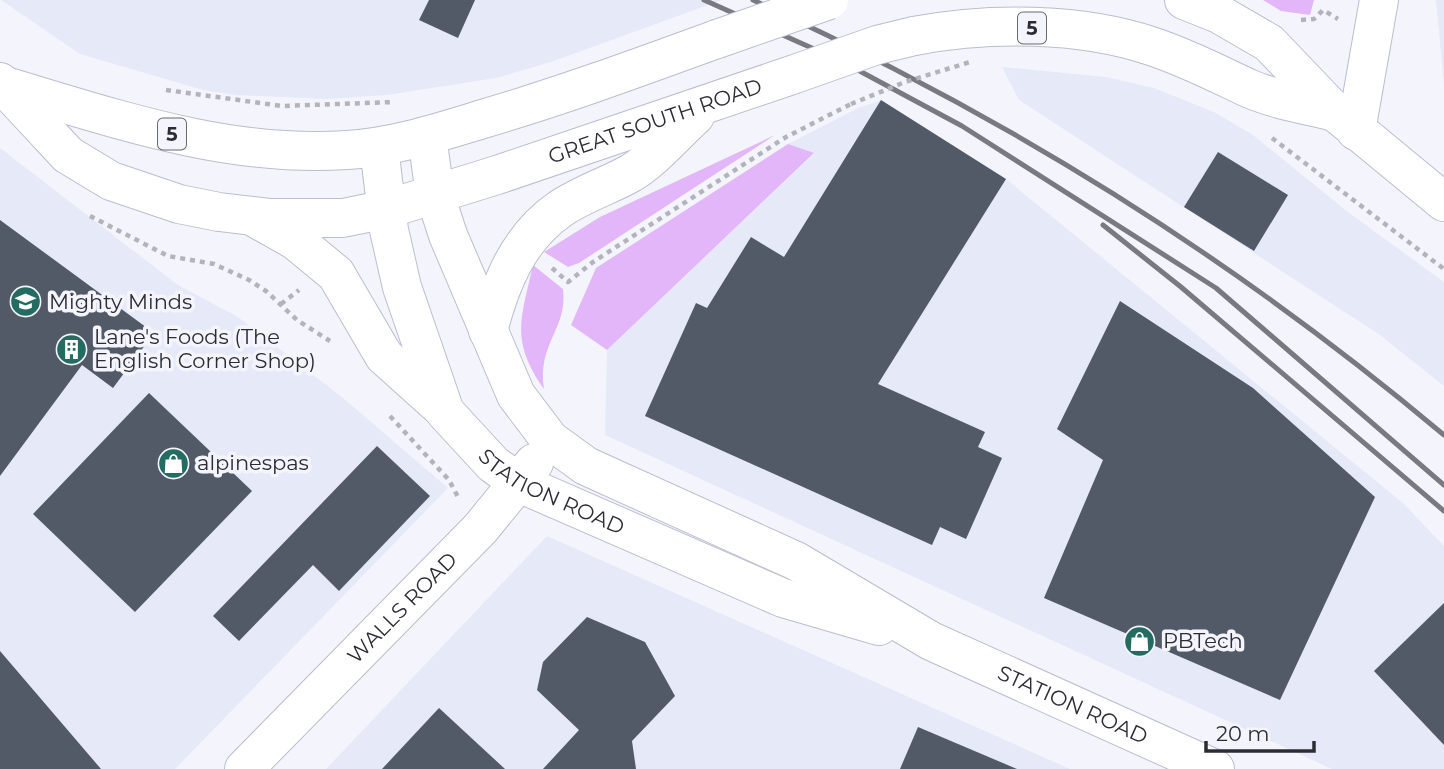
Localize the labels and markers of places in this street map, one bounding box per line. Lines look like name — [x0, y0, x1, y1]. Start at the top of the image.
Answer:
school or university icon: Mighty Minds — [9, 285, 43, 319]
place label: Mighty Minds — [49, 289, 192, 314]
place label: Lane's Foods (The English Corner Shop) — [94, 324, 316, 373]
building icon: Lane's Foods (The English Corner Shop) — [54, 332, 88, 366]
shop icon: alpinespas — [157, 446, 191, 480]
place label: alpinespas — [197, 450, 309, 475]
shop icon: PBTech — [1123, 624, 1157, 658]
place label: PBTech — [1163, 628, 1243, 653]

